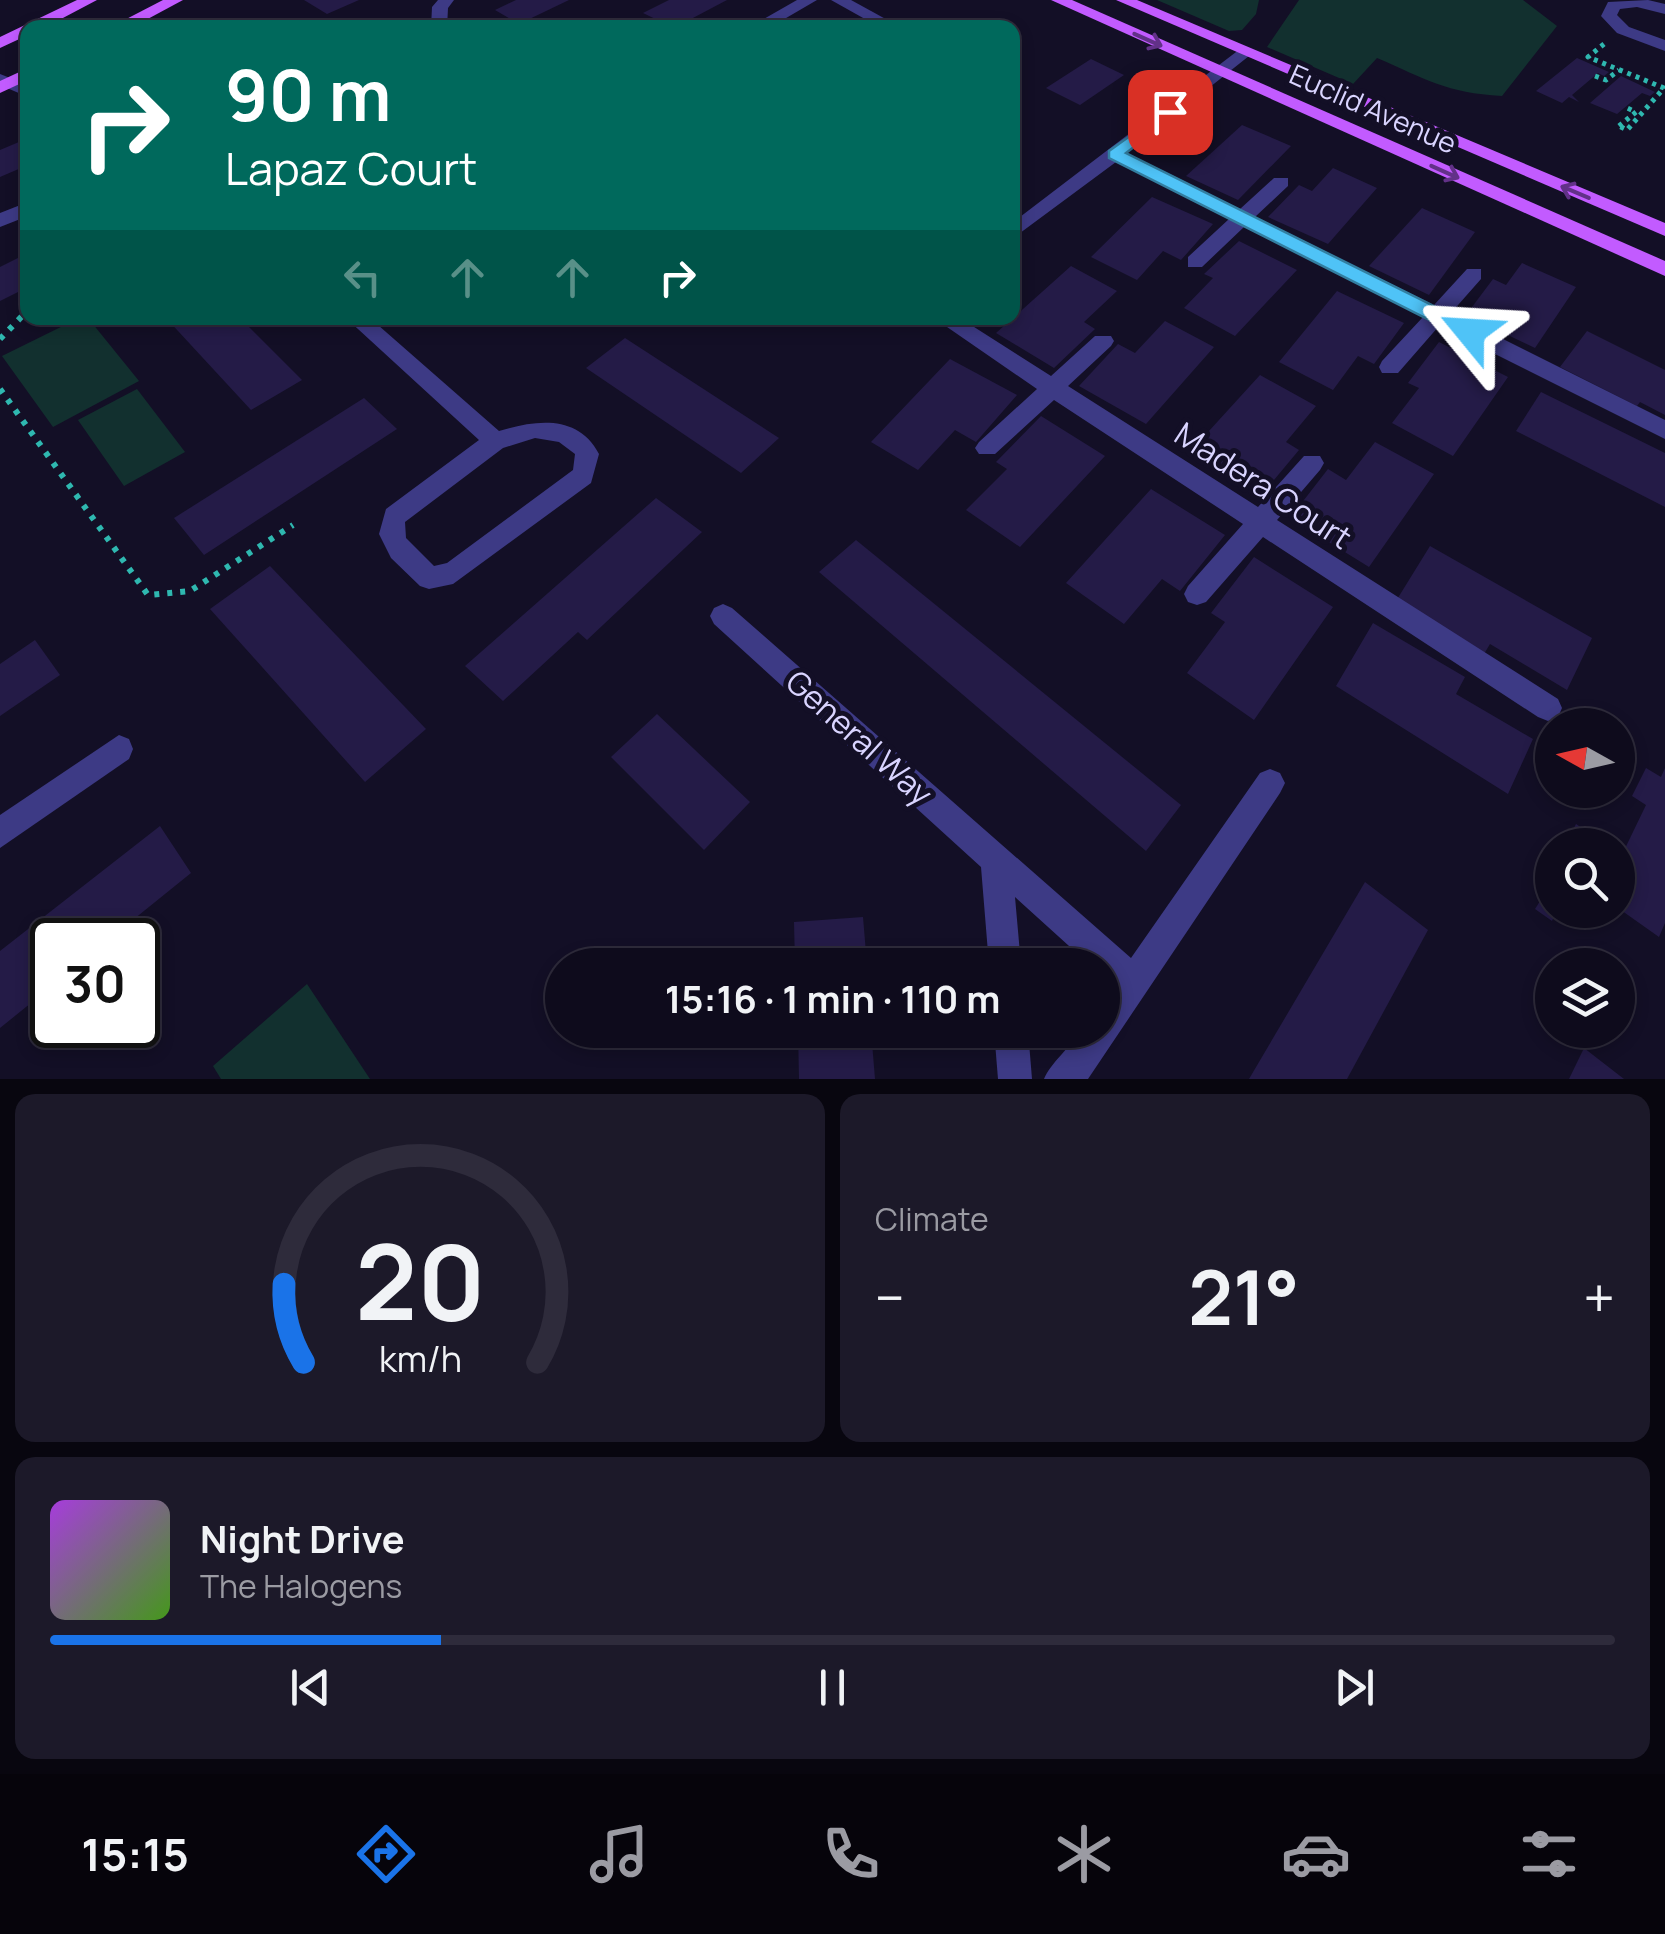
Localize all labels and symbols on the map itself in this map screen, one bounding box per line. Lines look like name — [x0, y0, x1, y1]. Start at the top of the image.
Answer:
one-way arrow — [1132, 32, 1163, 50]
street label: Euclid Avenue — [1284, 54, 1463, 162]
pin — [1128, 70, 1213, 155]
one-way arrow — [1429, 163, 1459, 182]
one-way arrow — [1560, 182, 1591, 200]
position arrow — [1418, 280, 1522, 384]
street label: Madera Court — [1167, 412, 1360, 559]
street label: General Way — [777, 660, 943, 815]
north arrow — [1535, 708, 1635, 808]
speed limit sign: 30 — [30, 918, 160, 1048]

